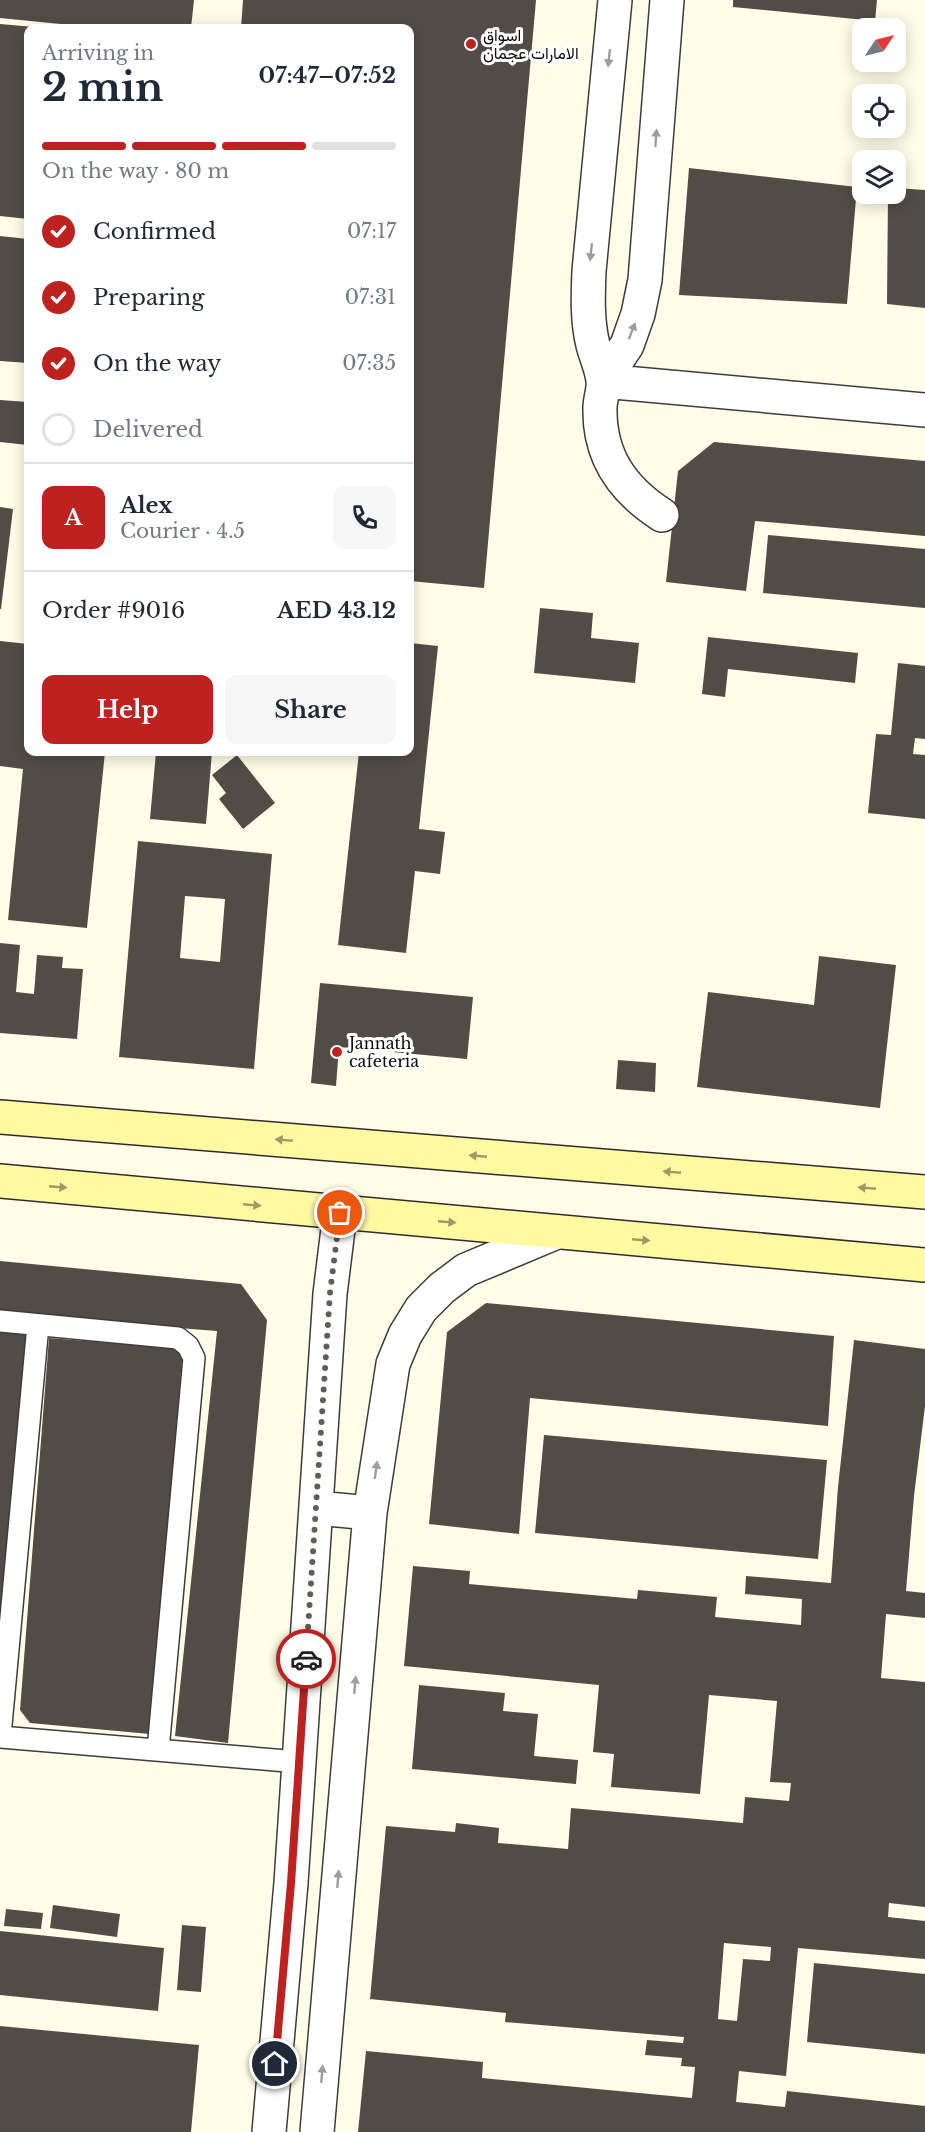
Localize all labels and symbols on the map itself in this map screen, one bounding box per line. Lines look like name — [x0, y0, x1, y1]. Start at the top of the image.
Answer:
north arrow — [852, 18, 906, 72]
place label: اسواق الامارات عجمان — [483, 25, 579, 64]
marker: اسواق الامارات عجمان — [464, 37, 478, 51]
one-way arrow — [604, 49, 614, 68]
one-way arrow — [652, 129, 661, 148]
one-way arrow — [586, 243, 596, 262]
one-way arrow — [628, 322, 637, 340]
place label: Jannath cafeteria — [347, 1033, 419, 1071]
marker: Jannath cafeteria — [330, 1045, 344, 1059]
one-way arrow — [274, 1135, 293, 1145]
one-way arrow — [468, 1152, 487, 1161]
one-way arrow — [663, 1167, 682, 1177]
one-way arrow — [49, 1182, 68, 1192]
one-way arrow — [857, 1183, 876, 1193]
pin — [314, 1187, 365, 1238]
one-way arrow — [243, 1200, 262, 1210]
one-way arrow — [437, 1217, 456, 1227]
one-way arrow — [631, 1235, 650, 1245]
one-way arrow — [371, 1461, 380, 1480]
courier — [276, 1629, 336, 1689]
one-way arrow — [350, 1676, 360, 1695]
one-way arrow — [333, 1870, 343, 1889]
pin — [249, 2038, 300, 2089]
one-way arrow — [317, 2064, 326, 2083]

